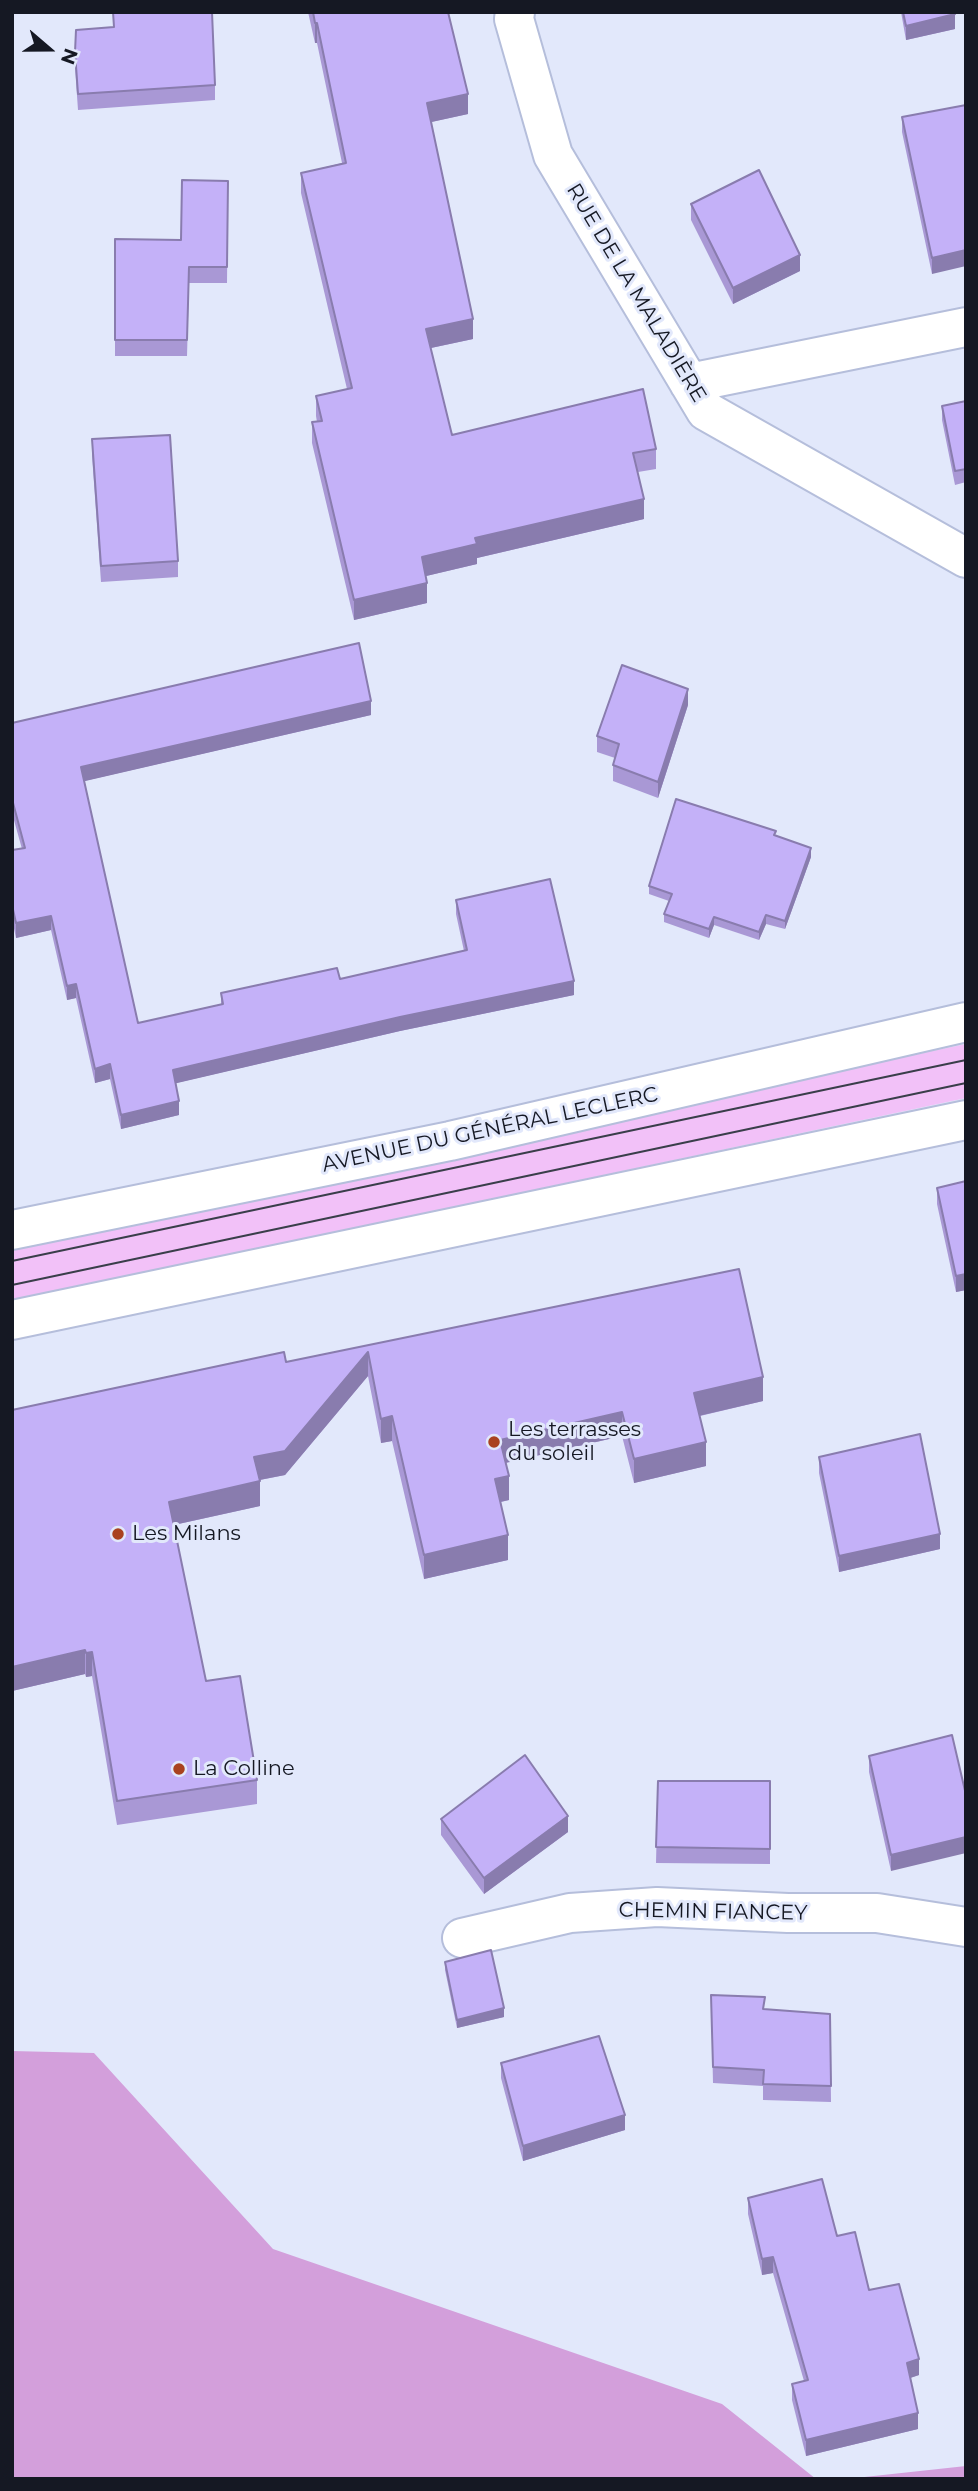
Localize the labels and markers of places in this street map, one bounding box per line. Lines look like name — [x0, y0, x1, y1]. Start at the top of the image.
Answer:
place label: Les terrasses du soleil — [508, 1417, 641, 1467]
marker: Les terrasses du soleil — [486, 1434, 502, 1450]
place label: Les Milans — [132, 1521, 241, 1547]
marker: Les Milans — [110, 1526, 126, 1542]
place label: La Colline — [193, 1756, 295, 1782]
marker: La Colline — [171, 1761, 187, 1777]

